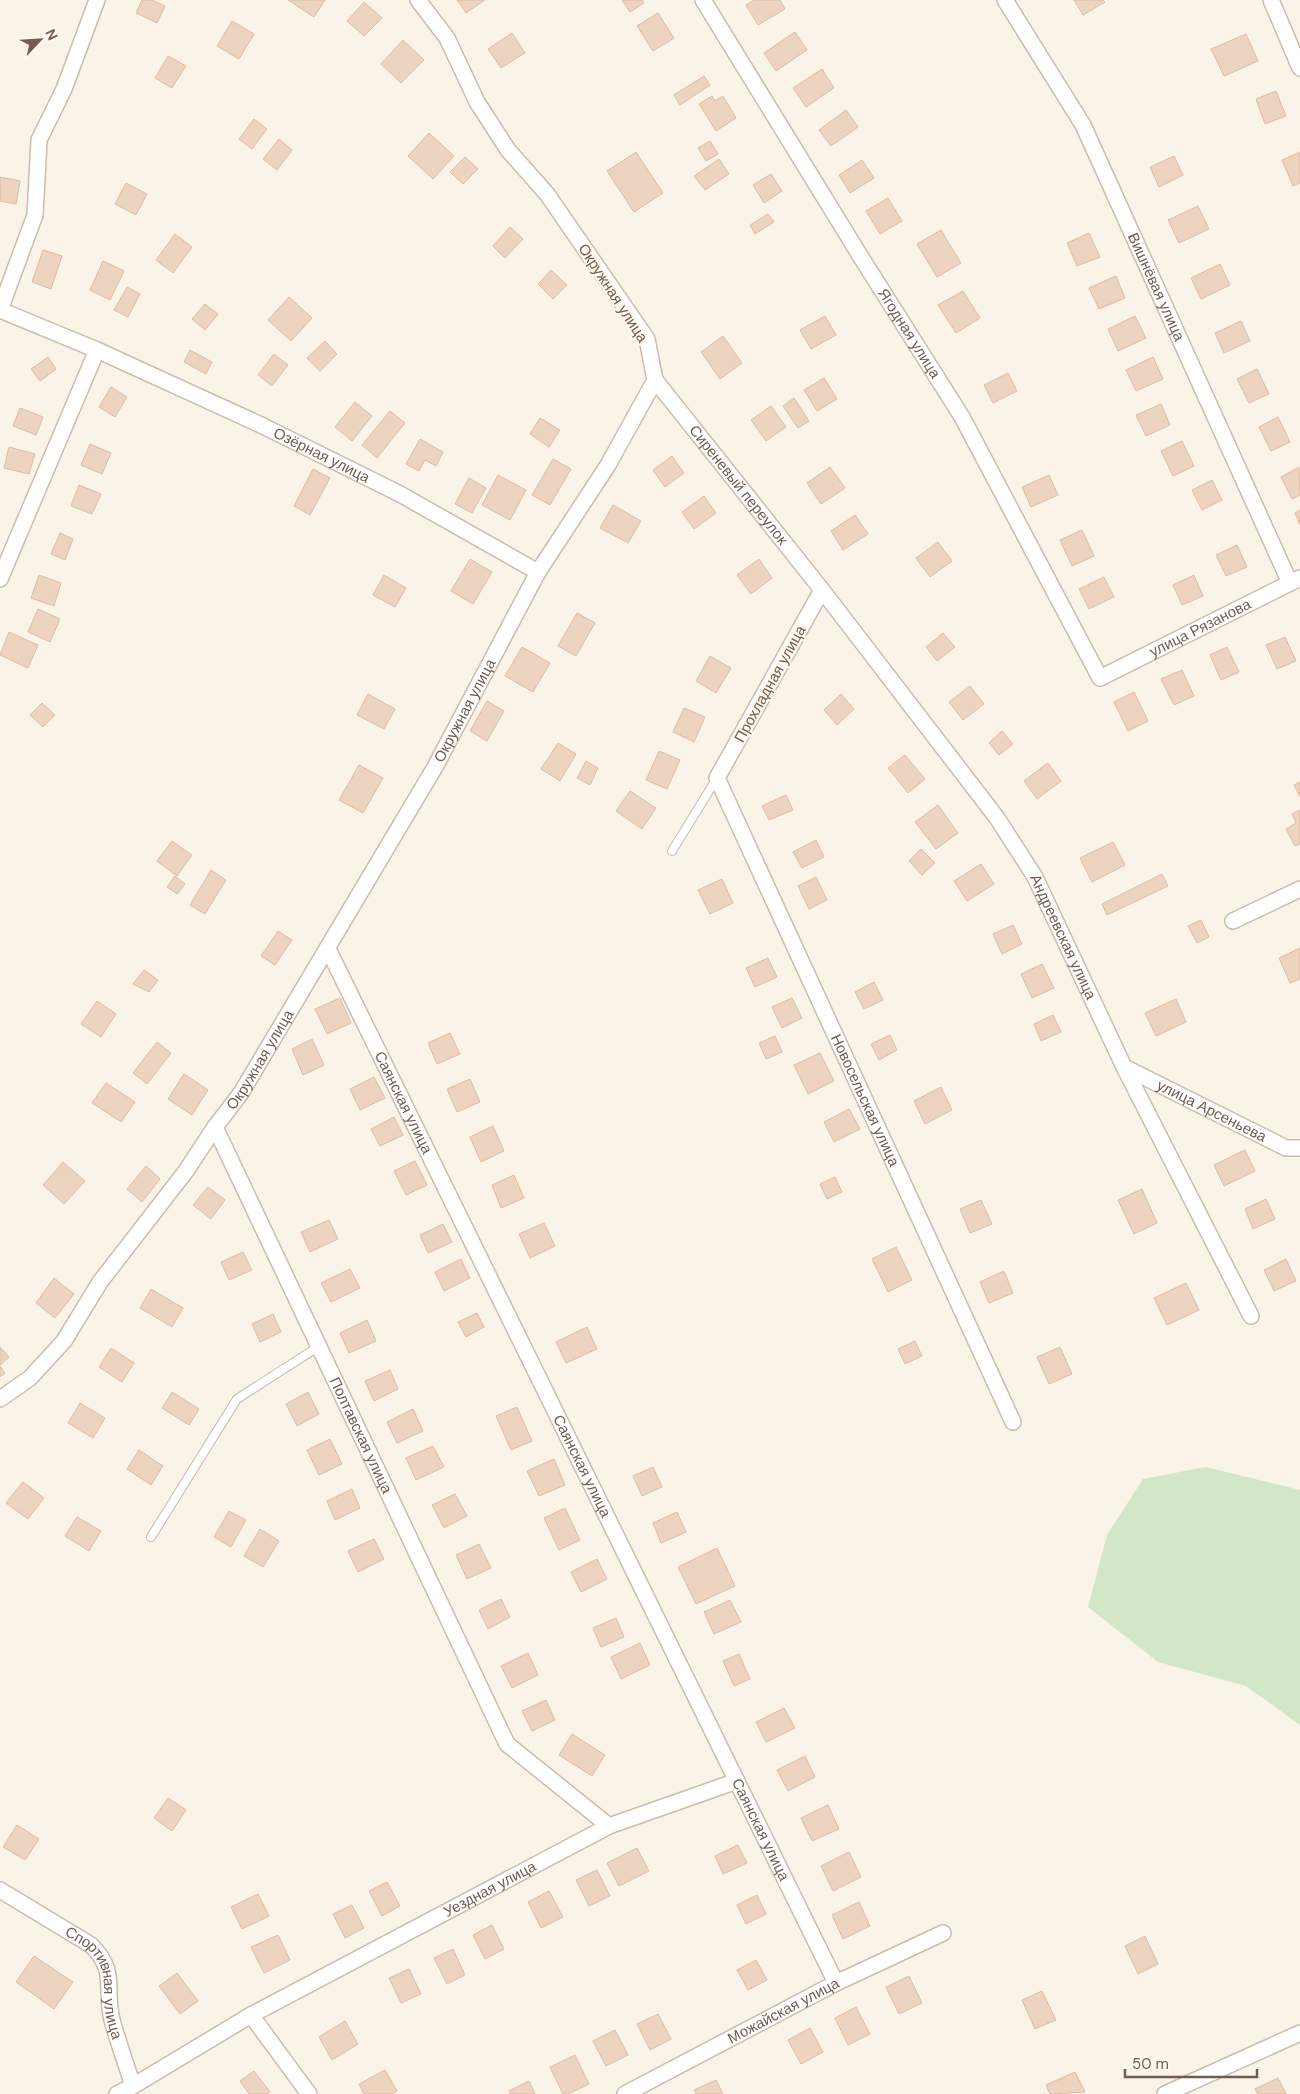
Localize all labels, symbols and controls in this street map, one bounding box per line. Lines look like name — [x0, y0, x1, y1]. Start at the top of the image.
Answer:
north arrow — [15, 15, 65, 65]
text: N — [41, 26, 62, 43]
street label: Вишнёвая улица — [1123, 230, 1190, 345]
street label: Окружная улица — [574, 240, 653, 347]
street label: Ягодная улица — [873, 285, 945, 383]
street label: Сиреневый переулок — [685, 421, 792, 549]
street label: Озёрная улица — [270, 423, 374, 488]
street label: улица Рязанова — [1146, 594, 1255, 662]
street label: Прохладная улица — [730, 621, 811, 746]
street label: Окружная улица — [429, 655, 501, 766]
street label: Андреевская улица — [1025, 871, 1101, 1003]
street label: Окружная улица — [222, 1006, 299, 1114]
street label: Новосельская улица — [826, 1031, 904, 1170]
street label: Саянская улица — [370, 1048, 437, 1158]
street label: улица Арсеньева — [1153, 1075, 1270, 1147]
street label: Полтавская улица — [325, 1374, 397, 1497]
street label: Саянская улица — [548, 1411, 616, 1521]
street label: Саянская улица — [727, 1775, 795, 1885]
street label: Уездная улица — [440, 1856, 540, 1922]
street label: Спортивная улица — [61, 1922, 127, 2042]
street label: Можайская улица — [724, 1973, 843, 2048]
scale bar — [1125, 2046, 1258, 2078]
text: 50 m — [1132, 2054, 1169, 2074]

